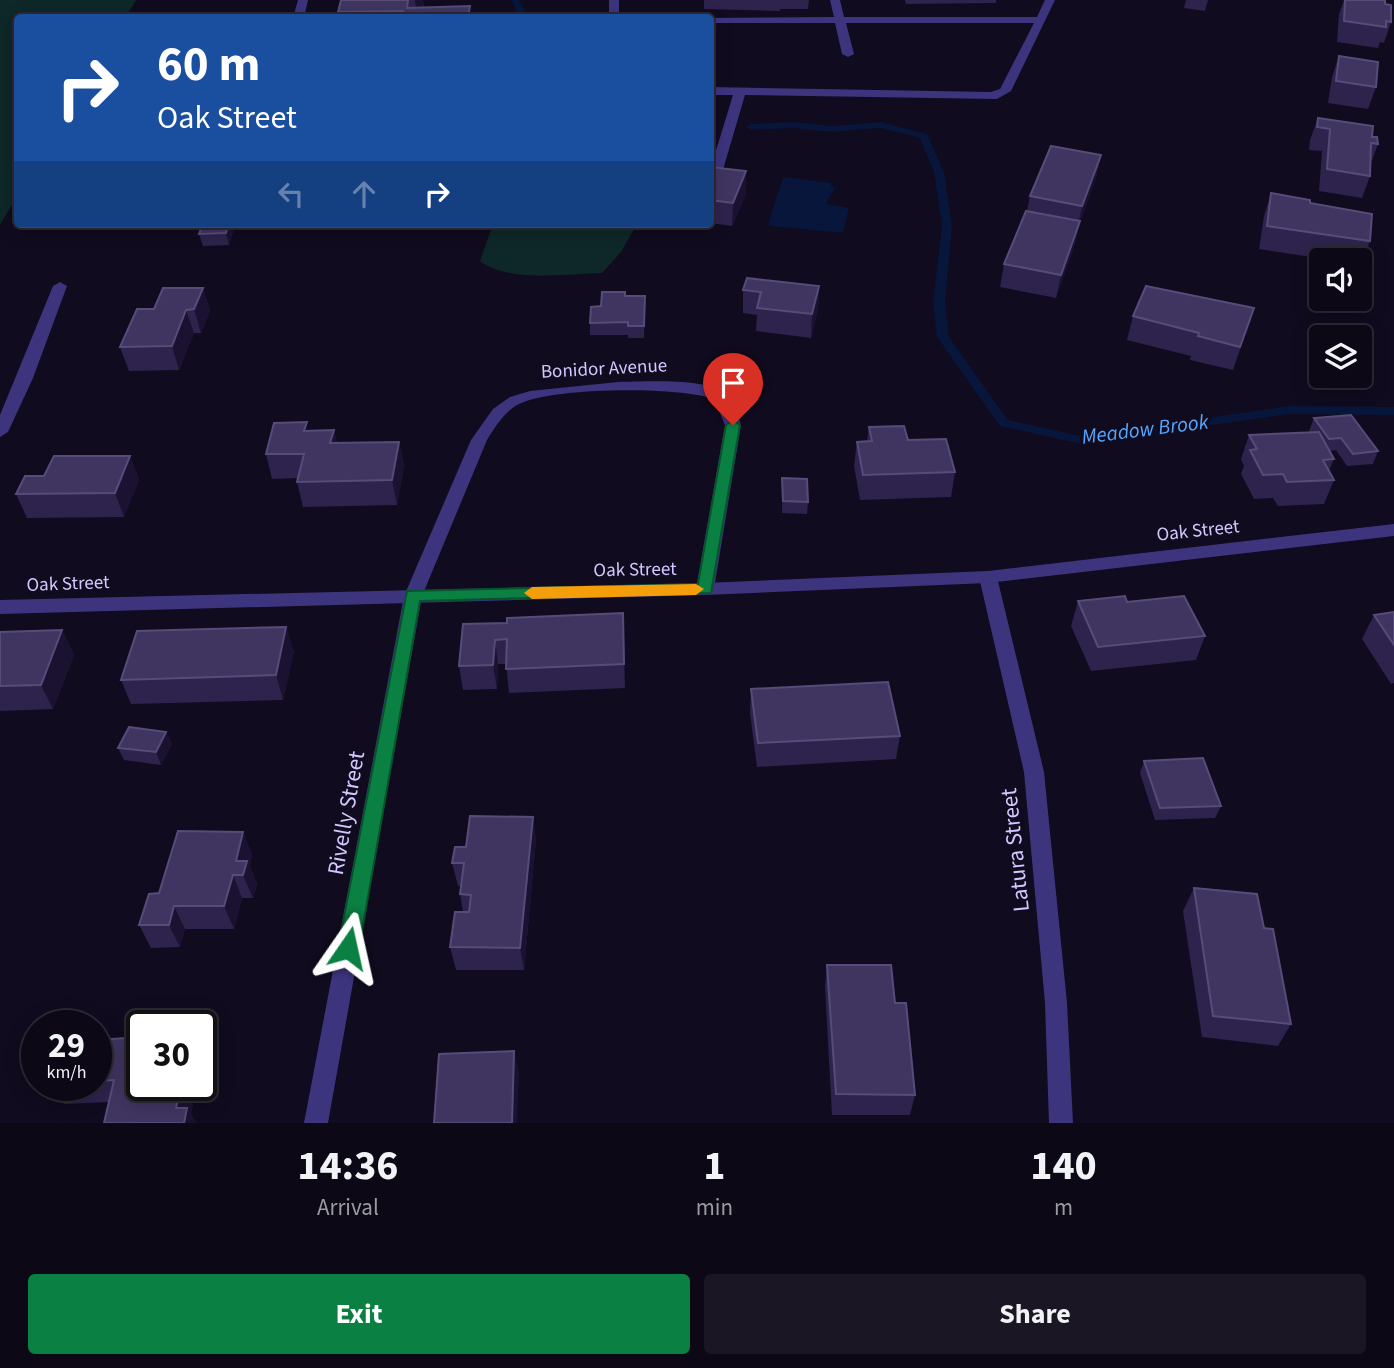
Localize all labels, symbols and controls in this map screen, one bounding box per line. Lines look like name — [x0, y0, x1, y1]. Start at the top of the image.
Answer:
text: 60 m — [157, 30, 261, 100]
icon: right — [42, 42, 133, 133]
text: Oak Street — [157, 95, 297, 141]
icon: left — [272, 175, 310, 213]
icon: ahead — [345, 175, 383, 213]
icon: right — [418, 175, 456, 213]
map controls — [1309, 248, 1372, 388]
button: sound — [1309, 248, 1372, 311]
button: layers — [1309, 325, 1372, 388]
street label: Bonidor Avenue — [540, 352, 668, 386]
pin — [703, 353, 763, 425]
icon: arrive — [714, 364, 752, 402]
water label: Meadow Brook — [1080, 406, 1211, 452]
street label: Oak Street — [1155, 513, 1241, 549]
street label: Oak Street — [593, 556, 677, 584]
street label: Oak Street — [26, 569, 111, 599]
street label: Rivelly Street — [319, 748, 373, 878]
street label: Latura Street — [992, 786, 1038, 913]
position arrow — [311, 911, 385, 985]
speed limit sign: 30 — [126, 1010, 217, 1101]
text: 29 — [48, 1021, 85, 1071]
text: km/h — [47, 1060, 86, 1085]
text: 14:36 — [297, 1136, 399, 1196]
text: 1 — [703, 1136, 725, 1196]
text: 140 — [1030, 1136, 1097, 1196]
text: Arrival — [317, 1191, 379, 1224]
text: min — [696, 1191, 733, 1224]
text: m — [1054, 1191, 1073, 1224]
button: Exit — [28, 1274, 690, 1354]
button: Share — [704, 1274, 1366, 1354]

